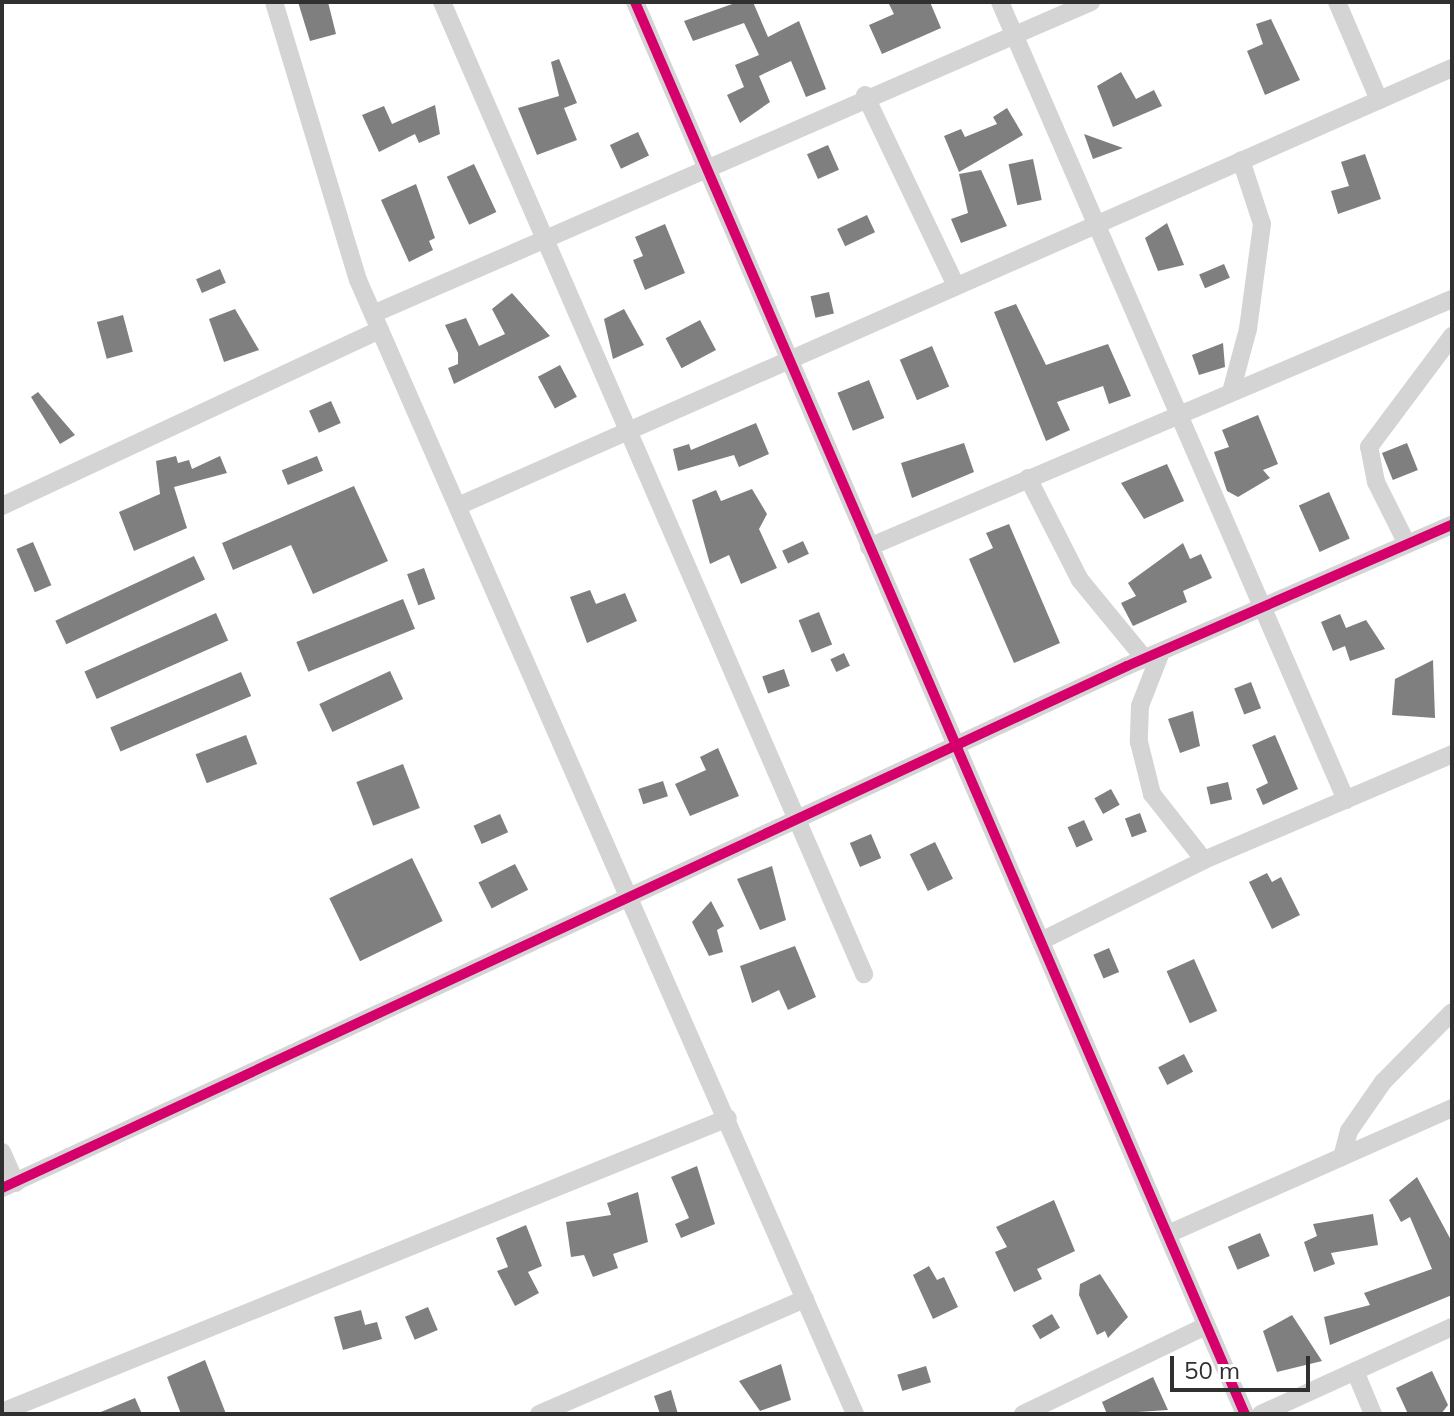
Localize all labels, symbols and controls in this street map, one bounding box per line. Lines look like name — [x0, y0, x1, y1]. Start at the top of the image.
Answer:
scale bar — [1174, 1340, 1314, 1390]
text: 50 m — [1184, 1355, 1240, 1385]

